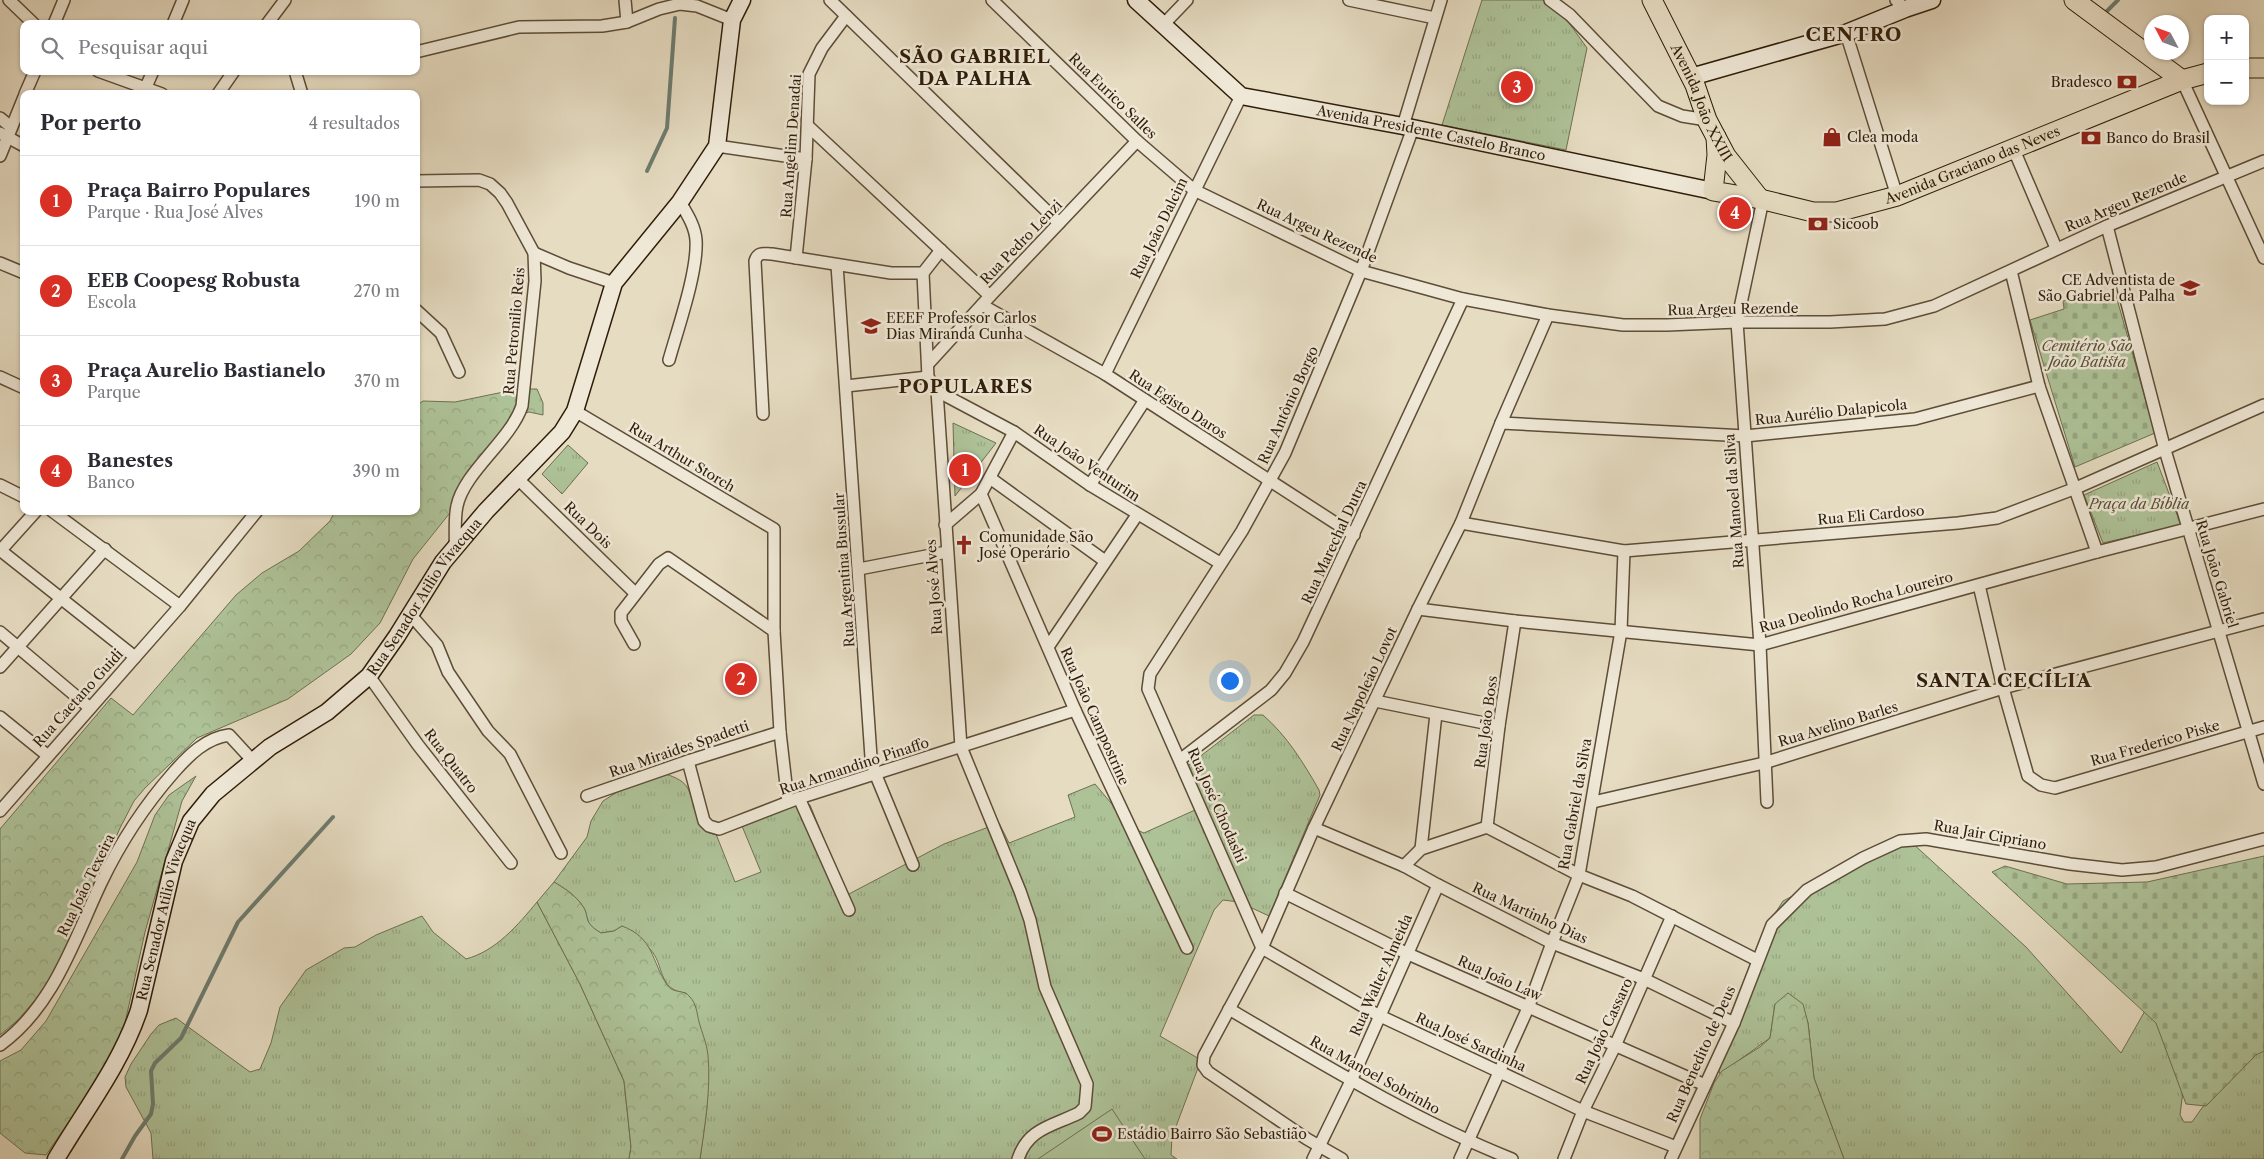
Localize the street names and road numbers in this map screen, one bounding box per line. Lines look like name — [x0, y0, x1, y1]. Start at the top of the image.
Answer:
street label: Avenida João XXIII — [1666, 40, 1736, 165]
street label: Rua Eurico Salles — [1065, 49, 1161, 143]
street label: Rua Angelim Denadai — [777, 73, 805, 219]
street label: Avenida Presidente Castelo Branco — [1314, 101, 1547, 165]
street label: Avenida Graciano das Neves — [1882, 122, 2063, 208]
street label: Rua Argeu Rezende — [2062, 168, 2190, 236]
street label: Rua João Dalcim — [1127, 174, 1191, 282]
street label: Rua Argeu Rezende — [1254, 195, 1380, 267]
street label: Rua Pedro Lenzi — [976, 196, 1066, 288]
street label: Rua Petronilio Reis — [499, 266, 529, 396]
street label: Rua Argeu Rezende — [1667, 299, 1799, 319]
street label: Rua Antônio Borgo — [1254, 343, 1322, 467]
street label: Rua Egisto Daros — [1126, 366, 1230, 442]
street label: Rua Aurélio Dalapicola — [1754, 395, 1909, 429]
street label: Rua Arthur Storch — [626, 418, 739, 496]
street label: Rua João Venturim — [1030, 421, 1144, 505]
street label: Rua Manoel da Silva — [1720, 432, 1748, 569]
street label: Rua Marechal Dutra — [1297, 477, 1371, 607]
street label: Rua Argentina Bussular — [830, 492, 858, 648]
street label: Rua Dois — [560, 498, 616, 552]
street label: Rua Eli Cardoso — [1817, 501, 1925, 529]
street label: Rua Senador Atilio Vivacqua — [363, 514, 486, 679]
street label: Rua João Gabriel — [2192, 518, 2242, 630]
street label: Rua José Alves — [922, 539, 946, 635]
street label: Rua Deolindo Rocha Loureiro — [1757, 567, 1955, 637]
street label: Rua Napoleão Lovot — [1327, 624, 1401, 754]
street label: Rua João Campostrine — [1056, 644, 1134, 788]
street label: Rua Caetano Guidi — [29, 645, 127, 751]
street label: Rua João Boss — [1471, 674, 1501, 770]
street label: Rua Avelino Barles — [1776, 697, 1900, 751]
street label: Rua Frederico Piske — [2088, 716, 2222, 770]
street label: Rua Miraides Spadetti — [607, 717, 751, 781]
street label: Rua Quatro — [420, 725, 482, 797]
street label: Rua Armandino Pinaffo — [777, 733, 931, 799]
street label: Rua Gabriel da Silva — [1555, 736, 1596, 871]
street label: Rua José Chodashi — [1184, 745, 1250, 865]
street label: Rua Senador Atilio Vivacqua — [132, 815, 200, 1003]
street label: Rua Jair Cipriano — [1932, 816, 2048, 854]
street label: Rua João Texeira — [53, 830, 119, 939]
street label: Rua Martinho Dias — [1469, 878, 1591, 948]
street label: Rua Walter Almeida — [1346, 910, 1416, 1039]
street label: Rua João Law — [1455, 951, 1545, 1005]
street label: Rua João Cassaro — [1572, 975, 1636, 1087]
street label: Rua Benedito de Deus — [1663, 983, 1739, 1125]
street label: Rua José Sardinha — [1413, 1008, 1530, 1076]
street label: Rua Manoel Sobrinho — [1307, 1032, 1443, 1118]

